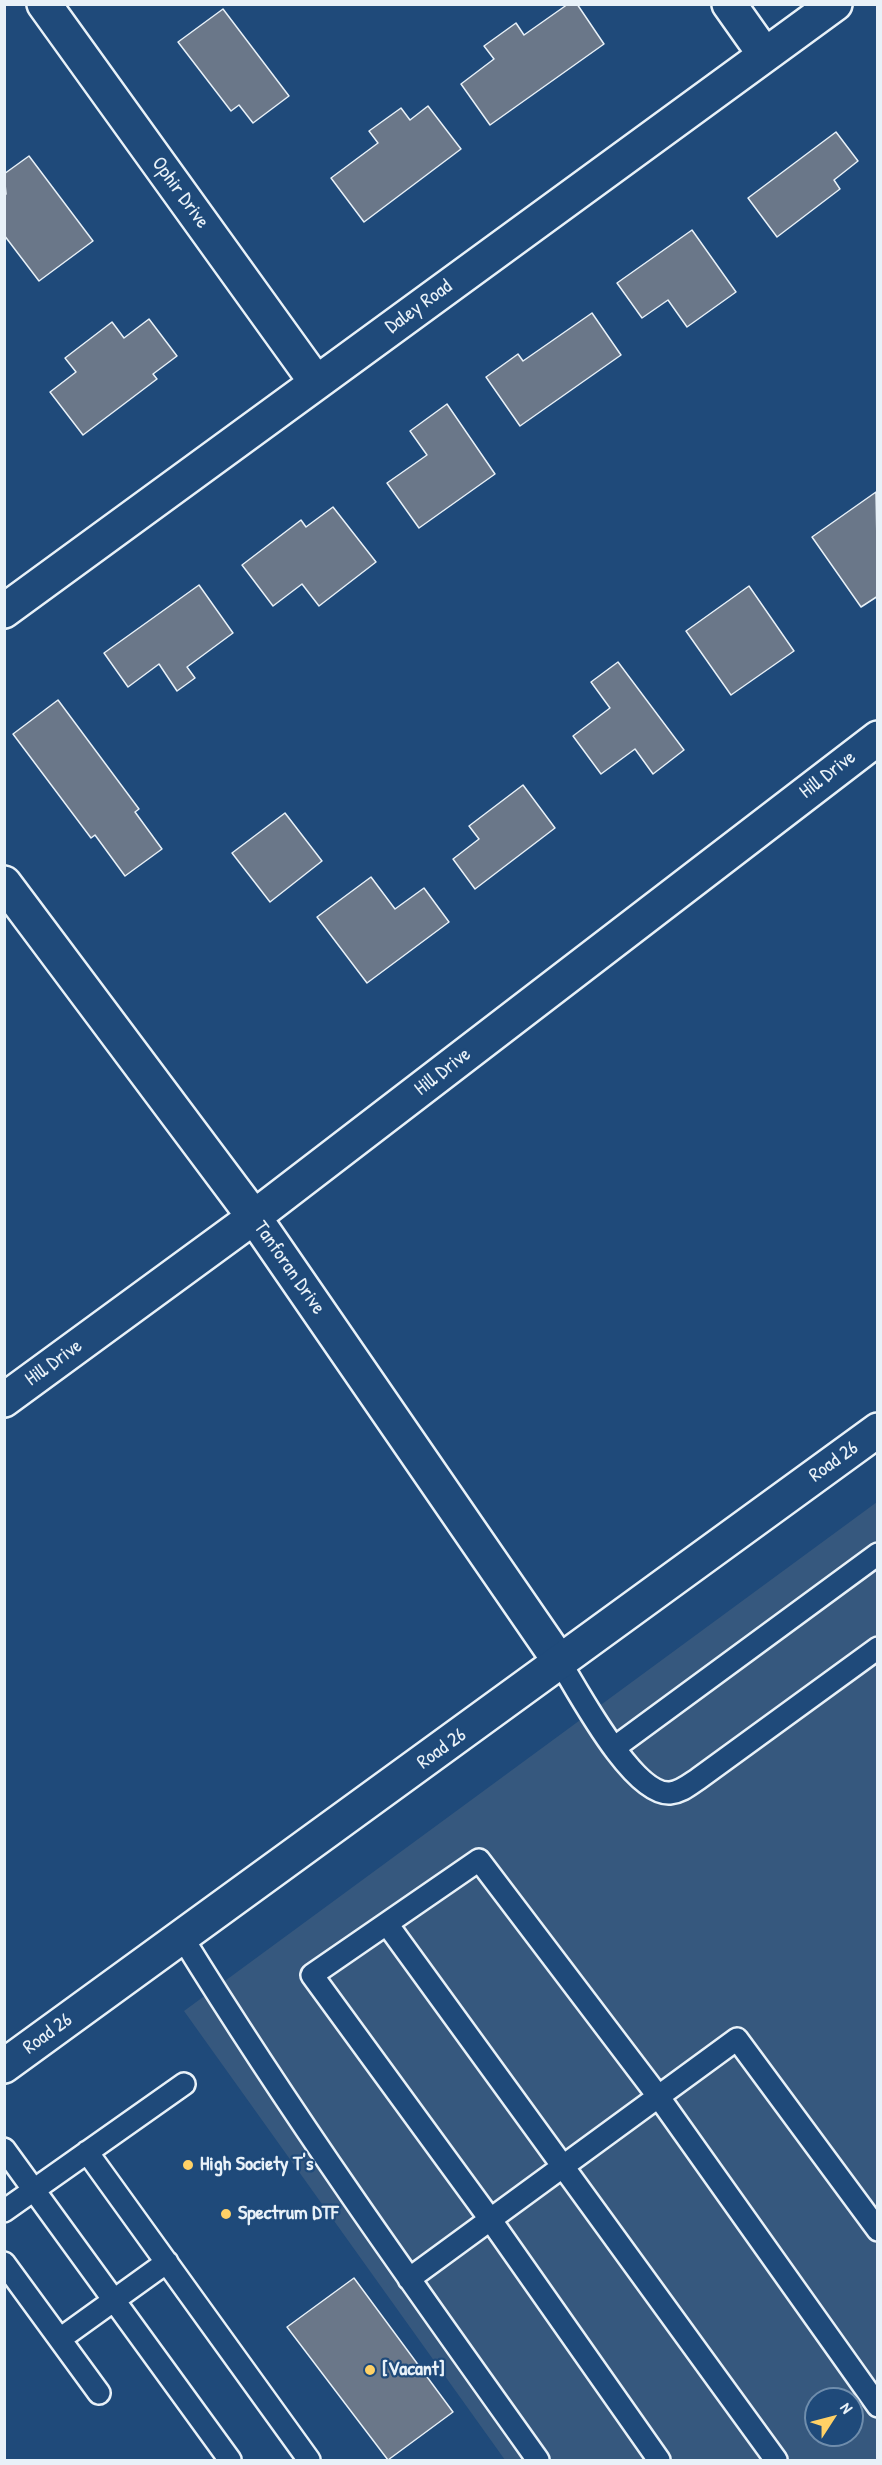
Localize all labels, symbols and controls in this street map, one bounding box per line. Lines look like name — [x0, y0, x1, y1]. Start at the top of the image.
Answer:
street label: Ophir Drive — [146, 153, 214, 233]
street label: Daley Road — [381, 275, 457, 339]
street label: Hill Drive — [795, 746, 861, 804]
street label: Hill Drive — [410, 1043, 476, 1101]
street label: Tanforan Drive — [248, 1217, 330, 1319]
street label: Hill Drive — [21, 1334, 87, 1392]
street label: Road 26 — [805, 1436, 863, 1488]
street label: Road 26 — [413, 1723, 471, 1775]
street label: Road 26 — [19, 2008, 77, 2060]
place label: High Society T's — [200, 2153, 313, 2177]
marker: High Society T's — [181, 2158, 195, 2172]
place label: Spectrum DTF — [238, 2202, 339, 2226]
marker: Spectrum DTF — [219, 2207, 233, 2221]
place label: [Vacant] — [382, 2358, 445, 2382]
marker: [Vacant] — [363, 2363, 377, 2377]
north arrow — [804, 2387, 864, 2447]
text: N — [836, 2398, 858, 2417]

